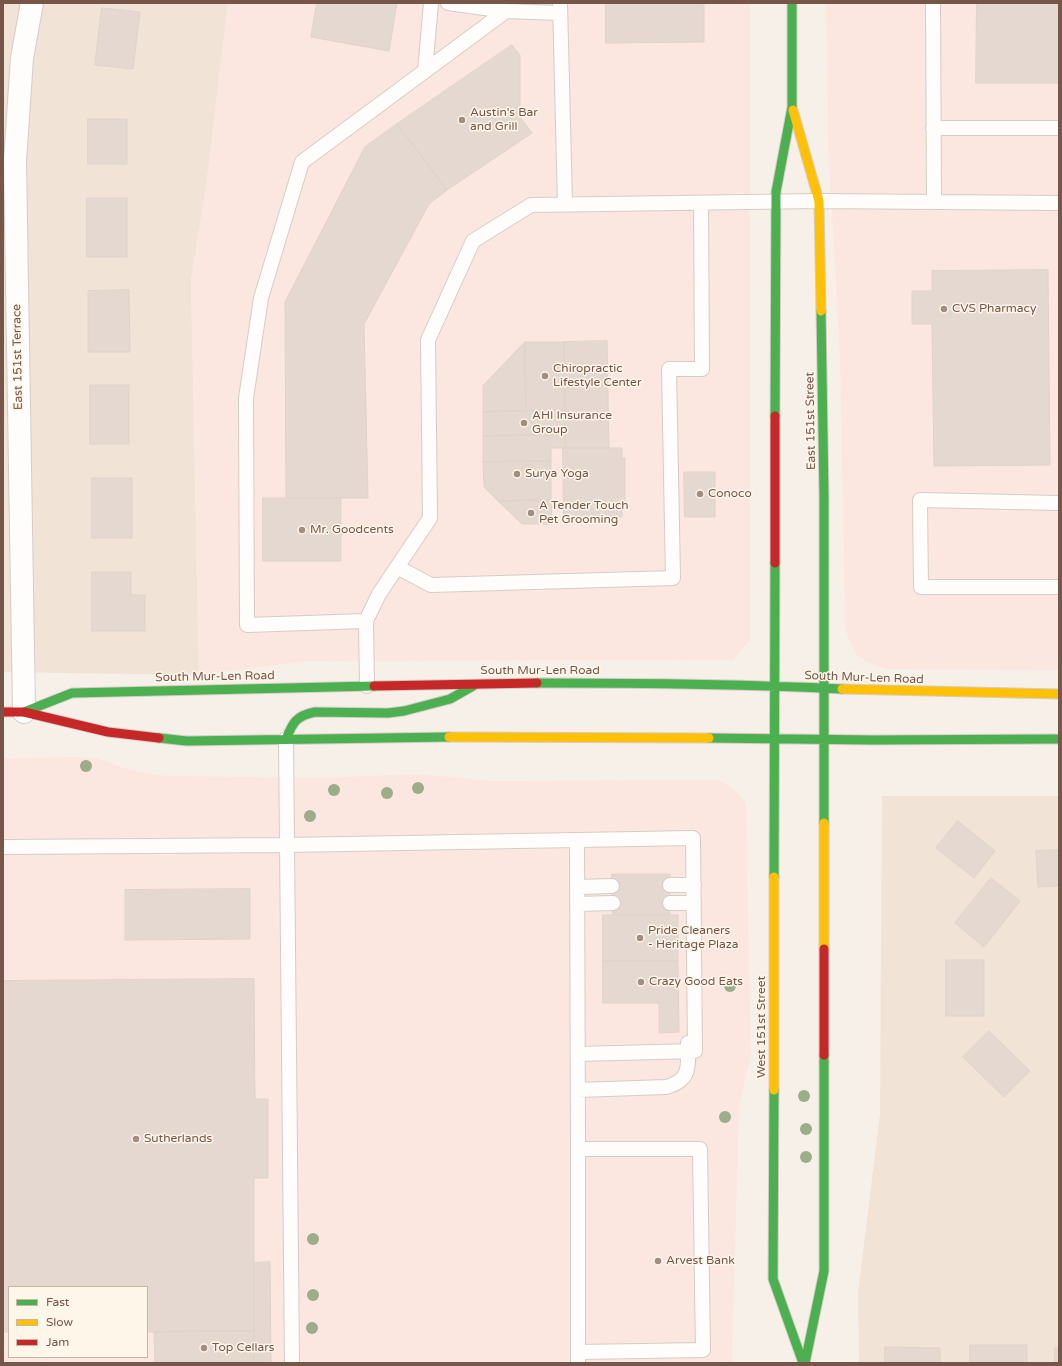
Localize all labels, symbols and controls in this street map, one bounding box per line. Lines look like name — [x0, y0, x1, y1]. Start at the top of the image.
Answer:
place label: Austin's Bar and Grill — [470, 106, 538, 134]
marker: Austin's Bar and Grill — [457, 115, 467, 125]
place label: CVS Pharmacy — [952, 302, 1036, 316]
street label: East 151st Terrace — [10, 304, 26, 410]
marker: CVS Pharmacy — [939, 304, 949, 314]
place label: Chiropractic Lifestyle Center — [553, 362, 641, 390]
marker: Chiropractic Lifestyle Center — [540, 371, 550, 381]
street label: East 151st Street — [803, 372, 819, 470]
place label: AHI Insurance Group — [532, 409, 612, 437]
marker: AHI Insurance Group — [519, 418, 529, 428]
place label: Surya Yoga — [525, 467, 589, 481]
marker: Surya Yoga — [512, 469, 522, 479]
place label: Conoco — [708, 487, 752, 501]
marker: Conoco — [695, 489, 705, 499]
place label: A Tender Touch Pet Grooming — [539, 499, 629, 527]
marker: A Tender Touch Pet Grooming — [526, 508, 536, 518]
place label: Mr. Goodcents — [310, 523, 394, 537]
marker: Mr. Goodcents — [297, 525, 307, 535]
street label: South Mur-Len Road — [480, 664, 600, 678]
street label: South Mur-Len Road — [155, 669, 275, 685]
street label: South Mur-Len Road — [804, 669, 924, 687]
place label: Pride Cleaners - Heritage Plaza — [648, 924, 739, 952]
marker: Pride Cleaners - Heritage Plaza — [635, 933, 645, 943]
place label: Crazy Good Eats — [649, 975, 743, 989]
street label: West 151st Street — [755, 976, 769, 1078]
marker: Crazy Good Eats — [636, 977, 646, 987]
place label: Sutherlands — [144, 1132, 212, 1146]
marker: Sutherlands — [131, 1134, 141, 1144]
place label: Arvest Bank — [666, 1254, 735, 1268]
marker: Arvest Bank — [653, 1256, 663, 1266]
legend — [8, 1286, 148, 1358]
text: Fast — [46, 1295, 69, 1309]
text: Slow — [46, 1315, 73, 1329]
text: Jam — [46, 1335, 69, 1349]
place label: Top Cellars — [212, 1341, 275, 1355]
marker: Top Cellars — [199, 1343, 209, 1353]

